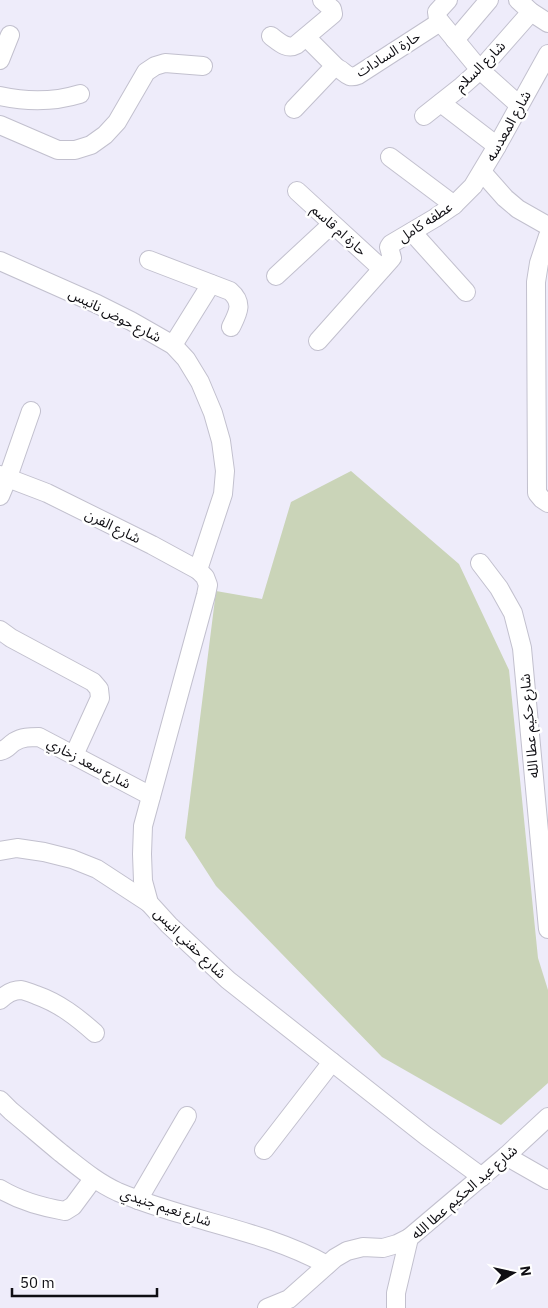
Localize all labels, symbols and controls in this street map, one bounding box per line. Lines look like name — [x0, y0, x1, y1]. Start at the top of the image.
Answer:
street label: حارة السادات — [352, 27, 424, 81]
street label: شارع السلام — [451, 37, 511, 97]
street label: شارع المعدسه — [481, 87, 537, 166]
street label: عطفه كامل — [394, 198, 456, 246]
street label: حارة ام قاسم — [306, 200, 370, 261]
street label: شارع حوض نانيس — [65, 284, 164, 348]
street label: شارع الفرن — [81, 505, 144, 549]
street label: شارع حكيم عطا الله — [515, 673, 545, 779]
street label: شارع سعد زخاري — [43, 733, 134, 795]
street label: شارع حفني انيس — [148, 904, 230, 984]
street label: شارع عبد الحكيم عطا الله — [407, 1141, 522, 1245]
street label: شارع نعيم جنيدي — [118, 1184, 214, 1232]
north arrow — [488, 1248, 538, 1298]
text: N — [516, 1265, 536, 1277]
scale bar — [12, 1266, 158, 1298]
text: 50 m — [20, 1273, 55, 1292]

